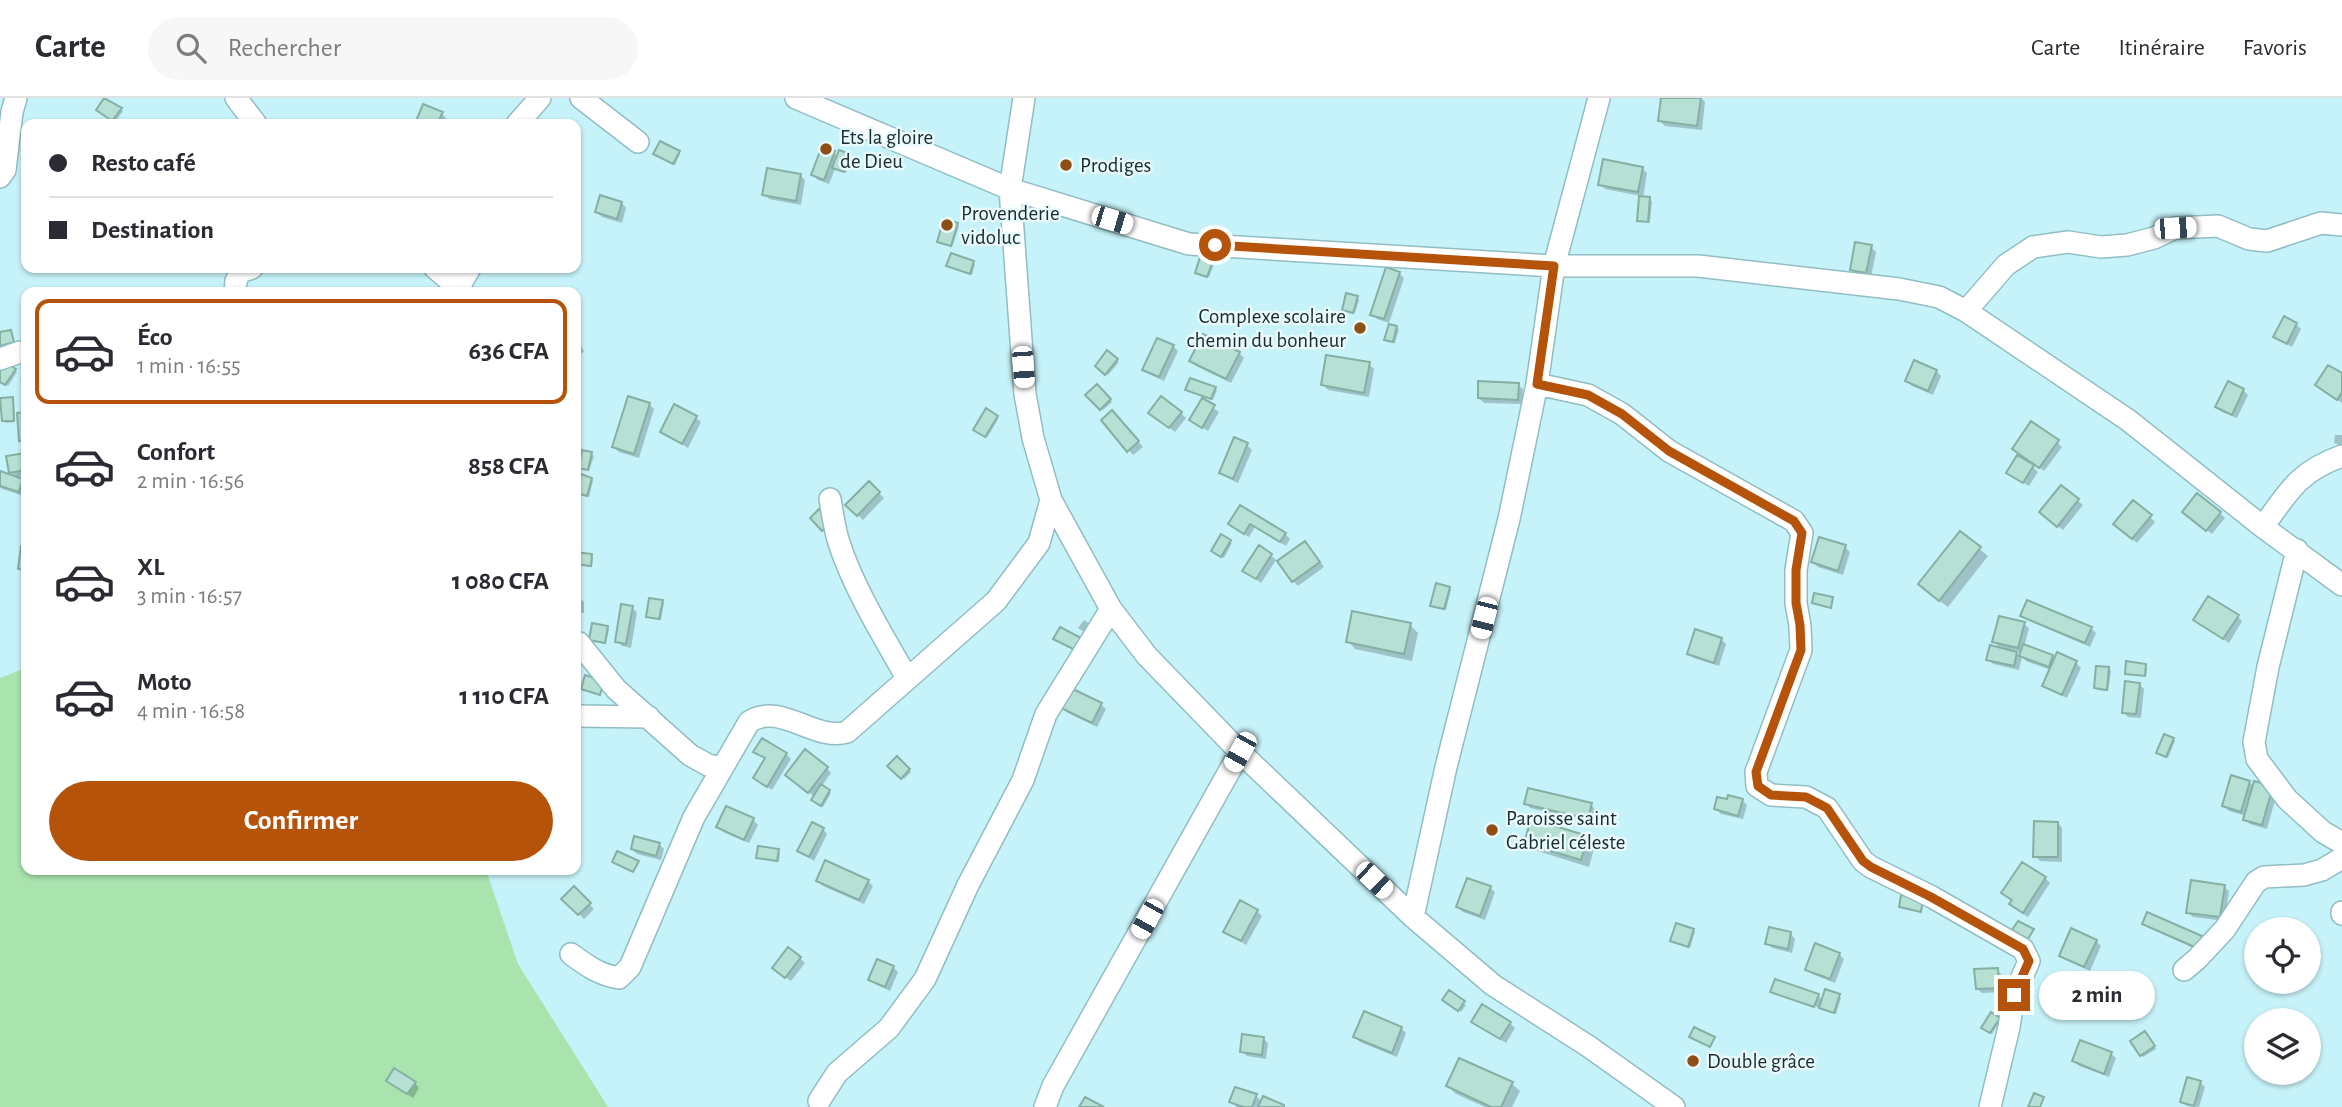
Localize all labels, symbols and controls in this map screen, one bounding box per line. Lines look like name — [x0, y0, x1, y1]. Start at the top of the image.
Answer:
search box — [148, 17, 638, 80]
icon: search — [172, 29, 210, 67]
text: Carte — [35, 31, 106, 64]
text: Rechercher — [228, 35, 341, 61]
text: Carte — [2031, 36, 2080, 60]
text: Itinéraire — [2118, 36, 2205, 60]
text: Favoris — [2243, 36, 2307, 60]
place label: Ets la gloire de Dieu — [840, 127, 933, 172]
marker: Ets la gloire de Dieu — [818, 141, 834, 157]
text: Resto café — [91, 150, 196, 176]
place label: Prodiges — [1080, 155, 1151, 176]
marker: Prodiges — [1058, 157, 1074, 173]
place label: Provenderie vidoluc — [961, 203, 1060, 248]
car — [1089, 204, 1136, 236]
car — [2154, 216, 2197, 240]
text: Destination — [91, 217, 214, 243]
marker: Provenderie vidoluc — [939, 217, 955, 233]
route start — [1199, 229, 1231, 261]
place label: Complexe scolaire chemin du bonheur — [1186, 306, 1346, 351]
icon: car — [53, 320, 116, 383]
marker: Complexe scolaire chemin du bonheur — [1352, 320, 1368, 336]
text: Éco — [137, 324, 173, 350]
text: 636 CFA — [469, 338, 549, 364]
car — [1012, 345, 1035, 389]
text: 1 min · 16:55 — [137, 355, 241, 378]
icon: car — [53, 435, 116, 498]
text: Confort — [137, 439, 215, 465]
text: 858 CFA — [468, 453, 549, 479]
text: 2 min · 16:56 — [137, 470, 244, 493]
icon: car — [53, 550, 116, 613]
text: XL — [137, 554, 164, 580]
text: 1 080 CFA — [452, 568, 549, 594]
text: 3 min · 16:57 — [137, 585, 242, 608]
car — [1469, 595, 1500, 641]
icon: car — [53, 665, 116, 728]
text: Moto — [137, 669, 192, 695]
text: 1 110 CFA — [459, 683, 549, 709]
text: 4 min · 16:58 — [137, 700, 245, 723]
car — [1221, 729, 1260, 775]
button: Confirmer — [49, 781, 553, 861]
place label: Paroisse saint Gabriel céleste — [1506, 808, 1625, 853]
marker: Paroisse saint Gabriel céleste — [1484, 822, 1500, 838]
car — [1352, 858, 1397, 902]
car — [1128, 896, 1167, 942]
map controls — [2244, 917, 2321, 1085]
button: locate — [2244, 917, 2321, 994]
callout: 2 min — [2038, 970, 2154, 1020]
route end — [1998, 979, 2030, 1011]
text: 2 min — [2071, 984, 2123, 1007]
button: layers — [2244, 1008, 2321, 1085]
place label: Double grâce — [1707, 1051, 1815, 1072]
marker: Double grâce — [1685, 1053, 1701, 1069]

